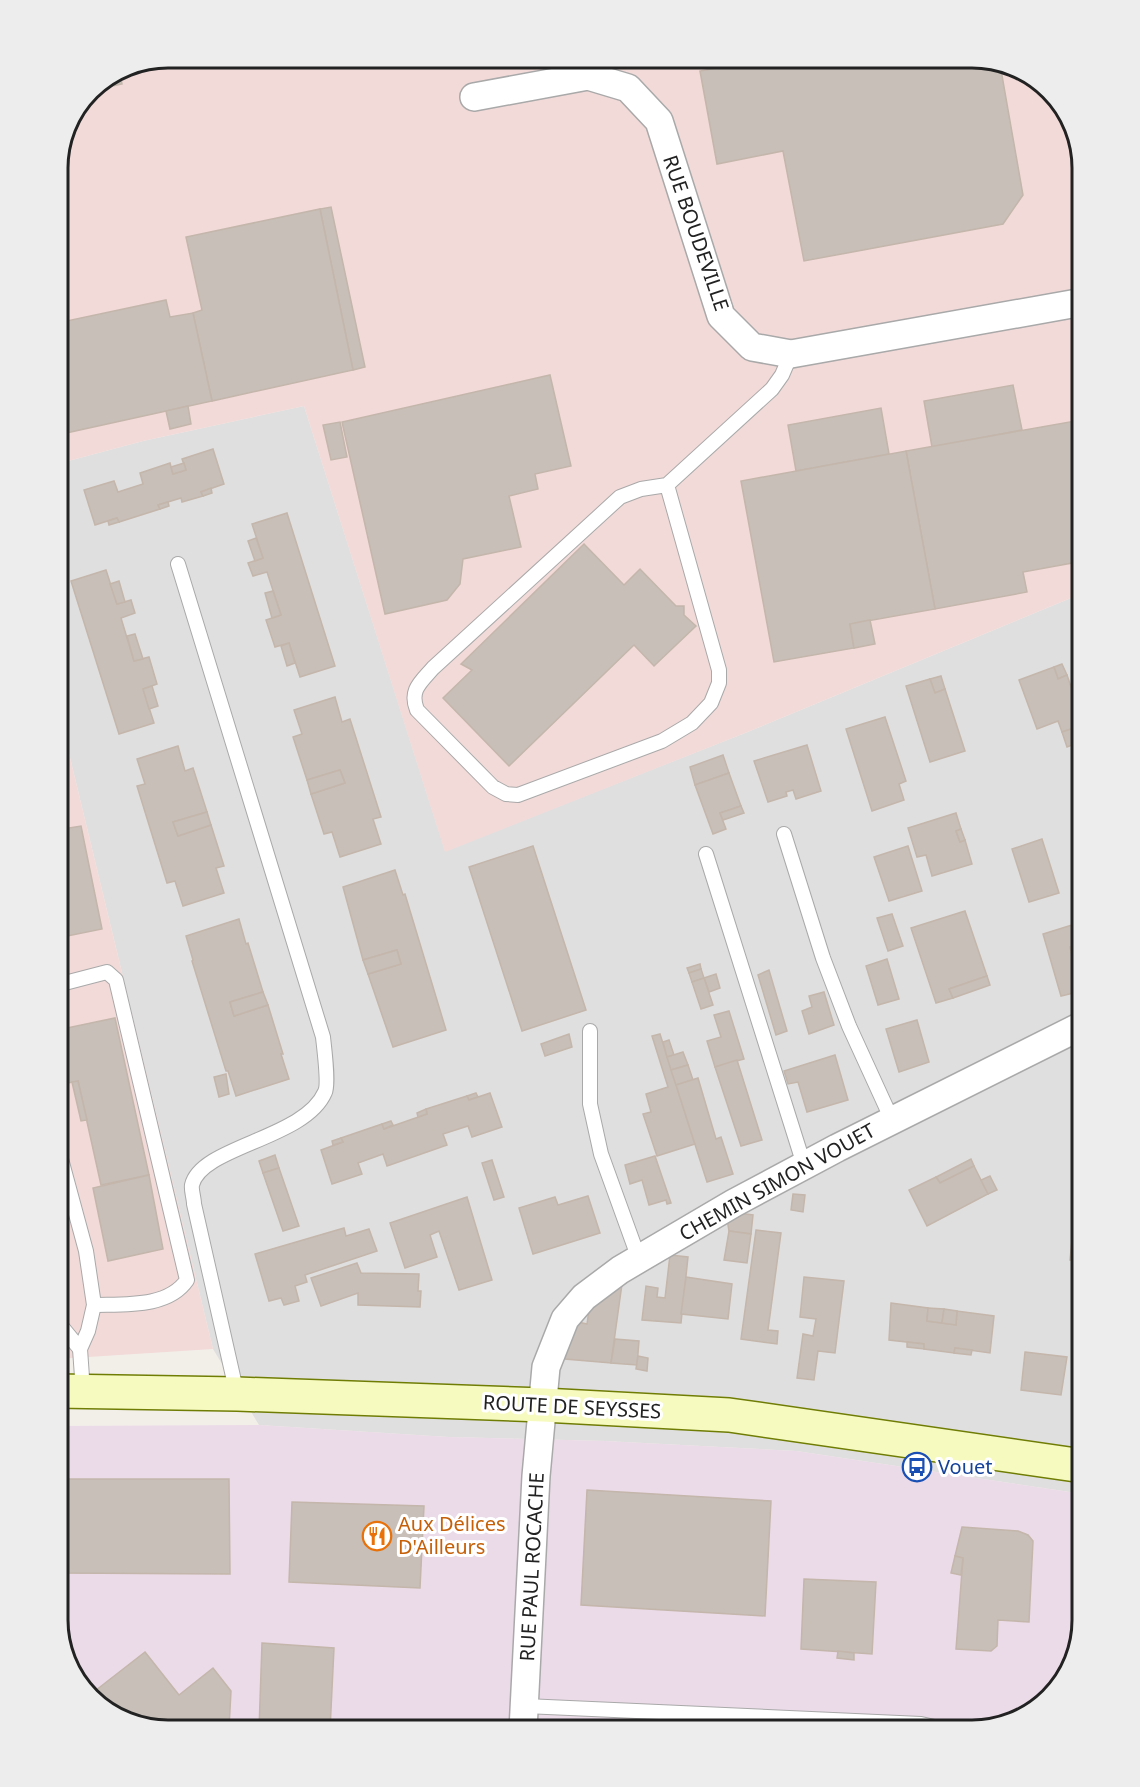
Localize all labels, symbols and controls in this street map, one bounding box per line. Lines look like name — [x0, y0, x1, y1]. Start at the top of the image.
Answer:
street label: RUE BOUDEVILLE — [657, 151, 736, 314]
street label: CHEMIN SIMON VOUET — [674, 1116, 880, 1247]
street label: ROUTE DE SEYSSES — [482, 1388, 662, 1425]
bus stop icon: Vouet — [901, 1451, 933, 1483]
place label: Vouet — [938, 1453, 993, 1480]
street label: RUE PAUL ROCACHE — [513, 1472, 550, 1662]
place label: Aux Délices D'Ailleurs — [398, 1510, 506, 1560]
restaurant icon: Aux Délices D'Ailleurs — [361, 1520, 393, 1552]

